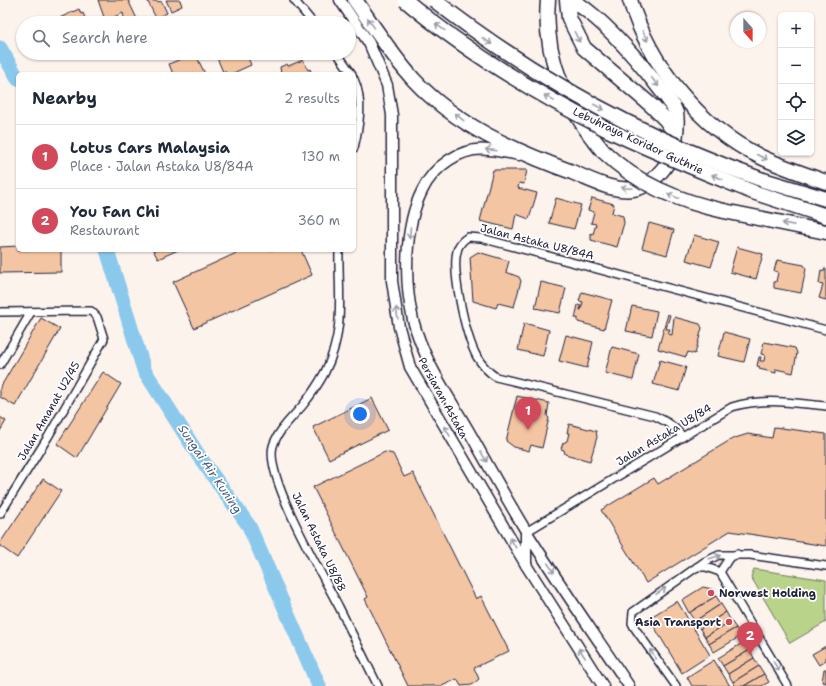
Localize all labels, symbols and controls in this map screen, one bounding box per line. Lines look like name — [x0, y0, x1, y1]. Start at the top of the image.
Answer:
north arrow — [730, 12, 766, 48]
map controls — [778, 12, 814, 156]
button: + — [778, 12, 814, 48]
search box — [16, 16, 356, 60]
one-way arrow — [367, 17, 375, 28]
one-way arrow — [435, 23, 446, 31]
icon: search — [30, 27, 52, 49]
text: Search here — [62, 28, 148, 48]
one-way arrow — [641, 30, 649, 42]
one-way arrow — [574, 31, 581, 43]
one-way arrow — [481, 37, 492, 45]
button: − — [778, 48, 814, 84]
one-way arrow — [650, 76, 659, 87]
button: locate — [778, 84, 814, 120]
text: Nearby — [32, 87, 97, 109]
text: 2 results — [284, 90, 340, 107]
one-way arrow — [543, 94, 555, 102]
street label: Lebuhraya Koridor Guthrie — [570, 104, 706, 178]
one-way arrow — [592, 104, 604, 112]
one-way arrow — [453, 113, 464, 121]
button: layers — [778, 120, 814, 156]
text: Lotus Cars Malaysia — [70, 138, 230, 158]
one-way arrow — [485, 147, 498, 154]
text: 1 — [42, 148, 48, 165]
text: 130 m — [302, 148, 340, 165]
one-way arrow — [756, 154, 768, 161]
text: Place · Jalan Astaka U8/84A — [70, 158, 253, 175]
one-way arrow — [712, 173, 724, 180]
one-way arrow — [621, 185, 634, 192]
one-way arrow — [668, 192, 680, 200]
text: You Fan Chi — [70, 202, 160, 222]
text: 2 — [40, 212, 50, 229]
text: 360 m — [298, 212, 340, 229]
one-way arrow — [782, 220, 795, 228]
street label: Jalan Astaka U8/84A — [479, 221, 595, 263]
text: Restaurant — [70, 222, 140, 239]
one-way arrow — [406, 226, 413, 239]
one-way arrow — [393, 307, 401, 320]
street label: Persiaran Astaka — [414, 355, 472, 441]
street label: Jalan Amanat U2/45 — [15, 359, 84, 463]
pin: 1 — [515, 397, 541, 430]
street label: Jalan Astaka U8/84 — [614, 400, 715, 469]
your location — [350, 404, 370, 424]
water label: Sungai Air Kuning — [174, 421, 246, 517]
one-way arrow — [443, 425, 451, 437]
one-way arrow — [480, 451, 488, 463]
street label: Jalan Astaka U8/88 — [288, 490, 350, 594]
one-way arrow — [508, 537, 516, 549]
one-way arrow — [709, 553, 722, 560]
one-way arrow — [547, 563, 555, 574]
place label: Norwest Holding — [719, 586, 816, 601]
one-way arrow — [655, 587, 666, 595]
marker: Norwest Holding — [706, 588, 716, 598]
place label: Asia Transport — [635, 615, 722, 630]
marker: Asia Transport — [724, 617, 734, 627]
pin: 2 — [737, 622, 763, 655]
one-way arrow — [578, 648, 586, 659]
one-way arrow — [649, 649, 657, 660]
one-way arrow — [772, 660, 780, 672]

